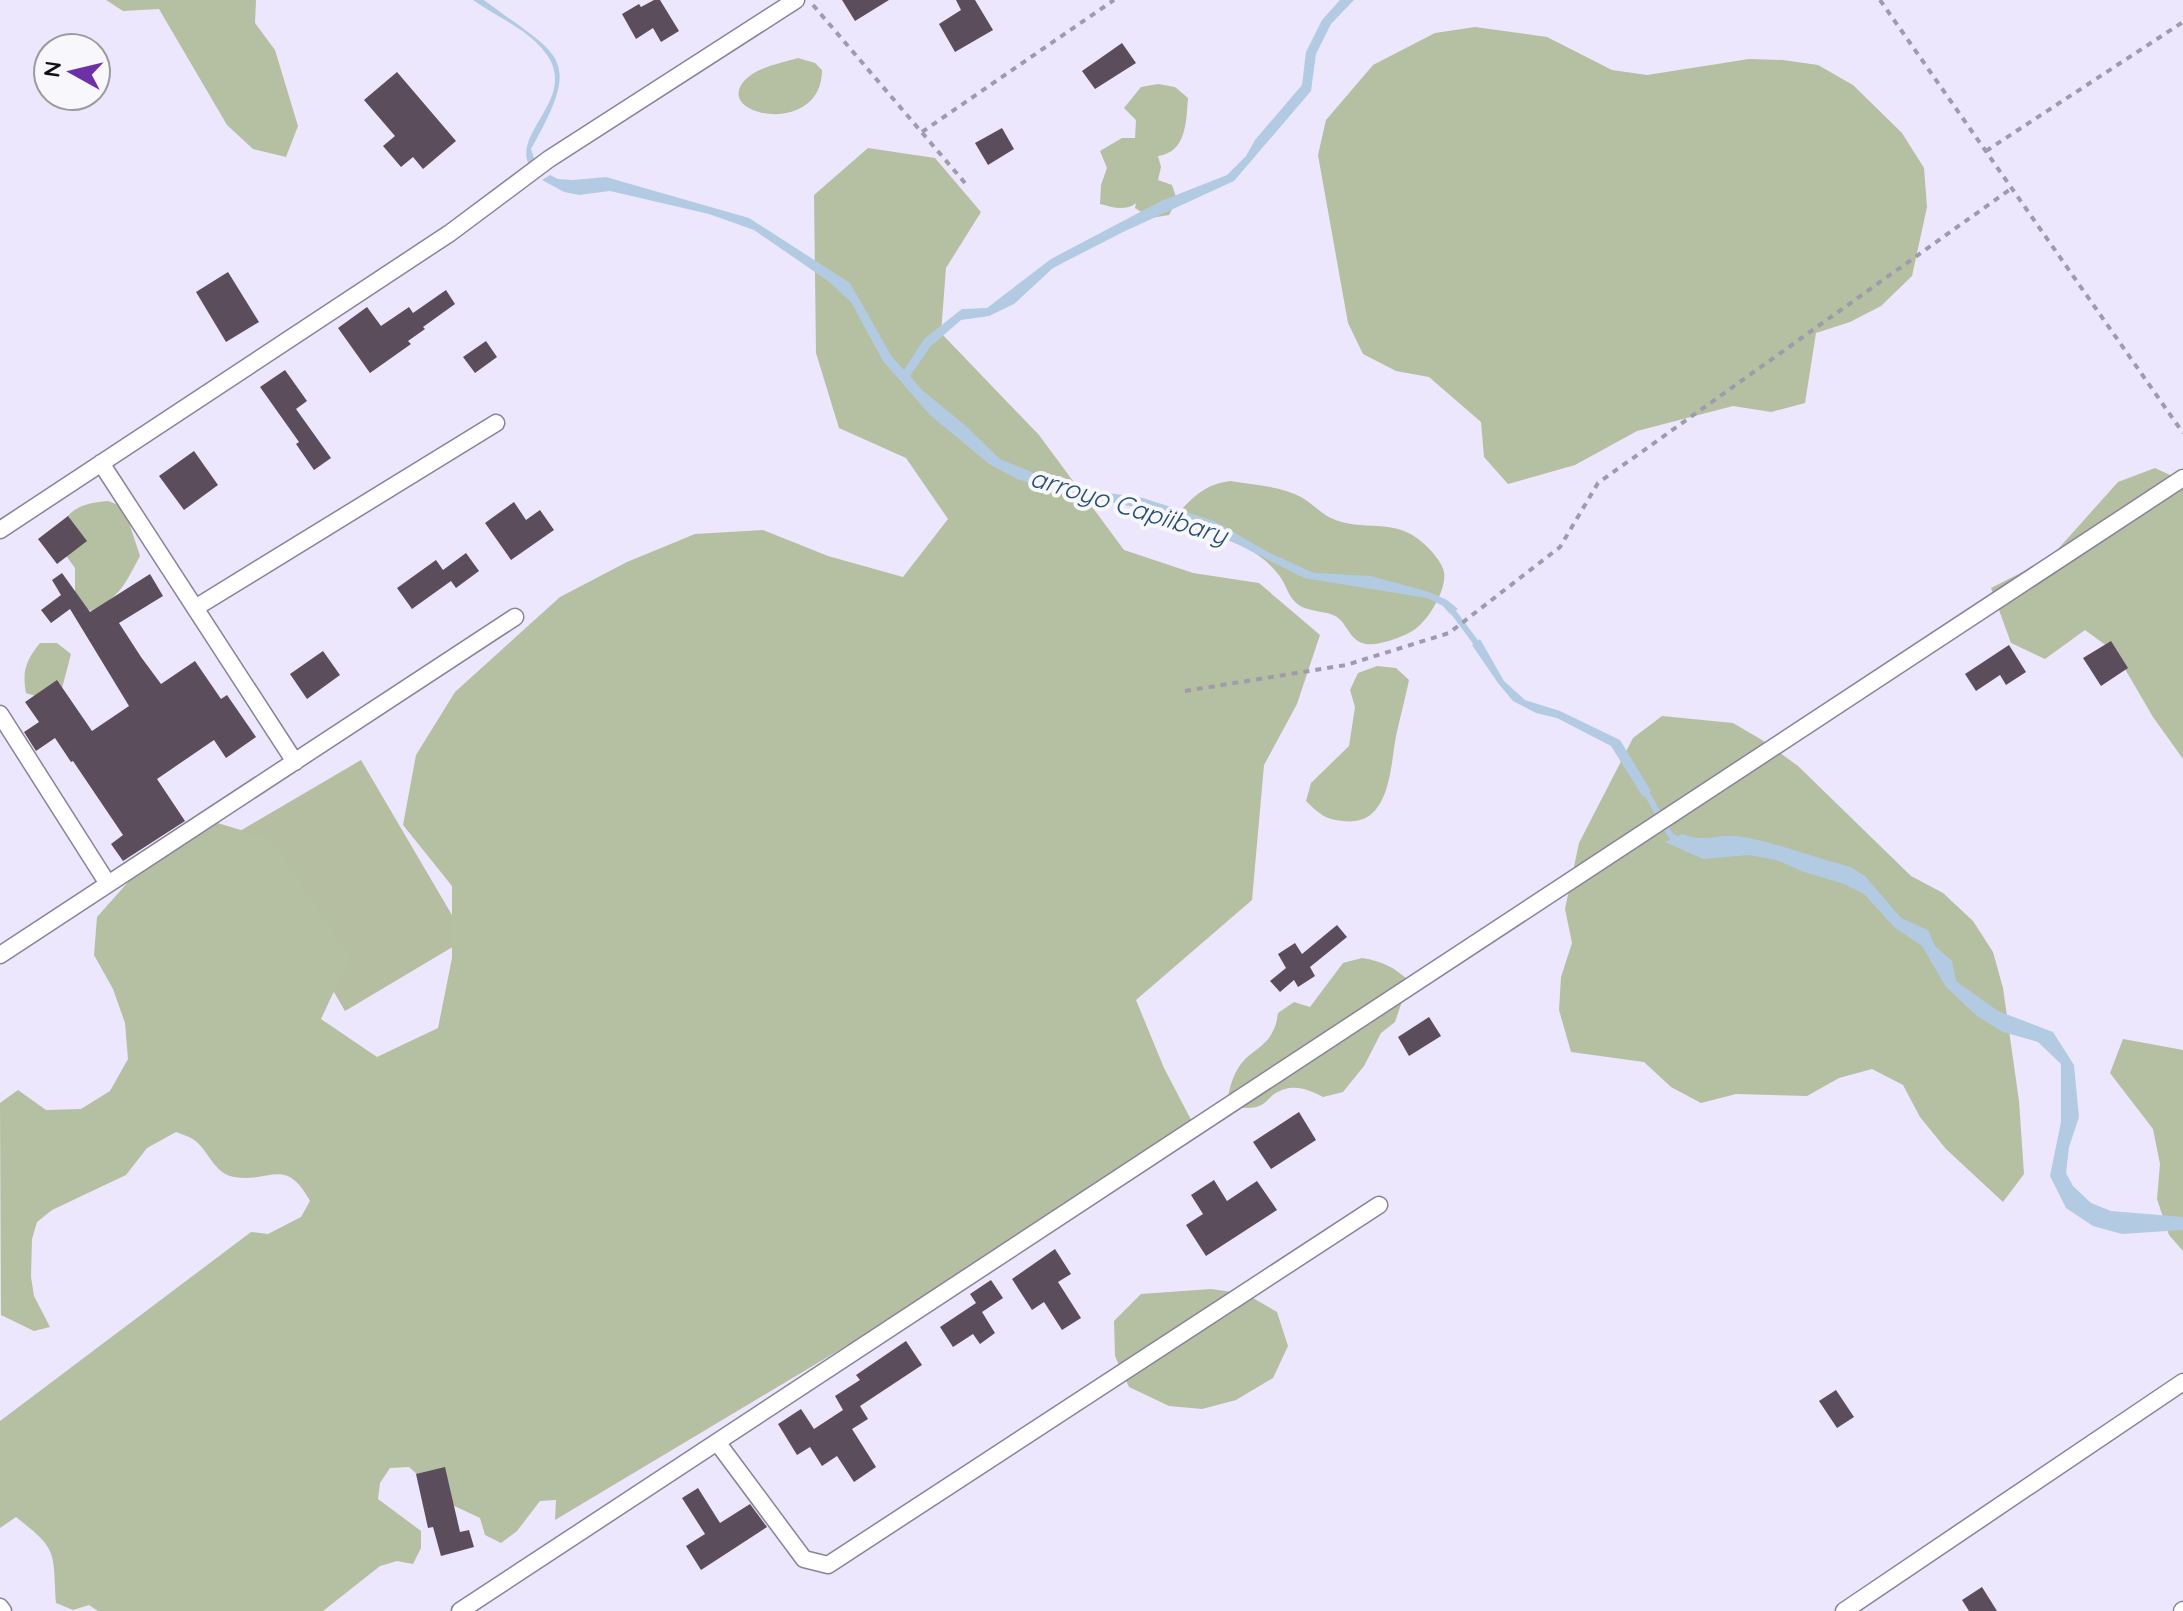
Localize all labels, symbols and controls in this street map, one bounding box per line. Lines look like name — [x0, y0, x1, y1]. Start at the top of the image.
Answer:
north arrow — [32, 32, 112, 112]
text: N — [37, 59, 67, 79]
water label: arroyo Capiibary — [1027, 460, 1233, 552]

